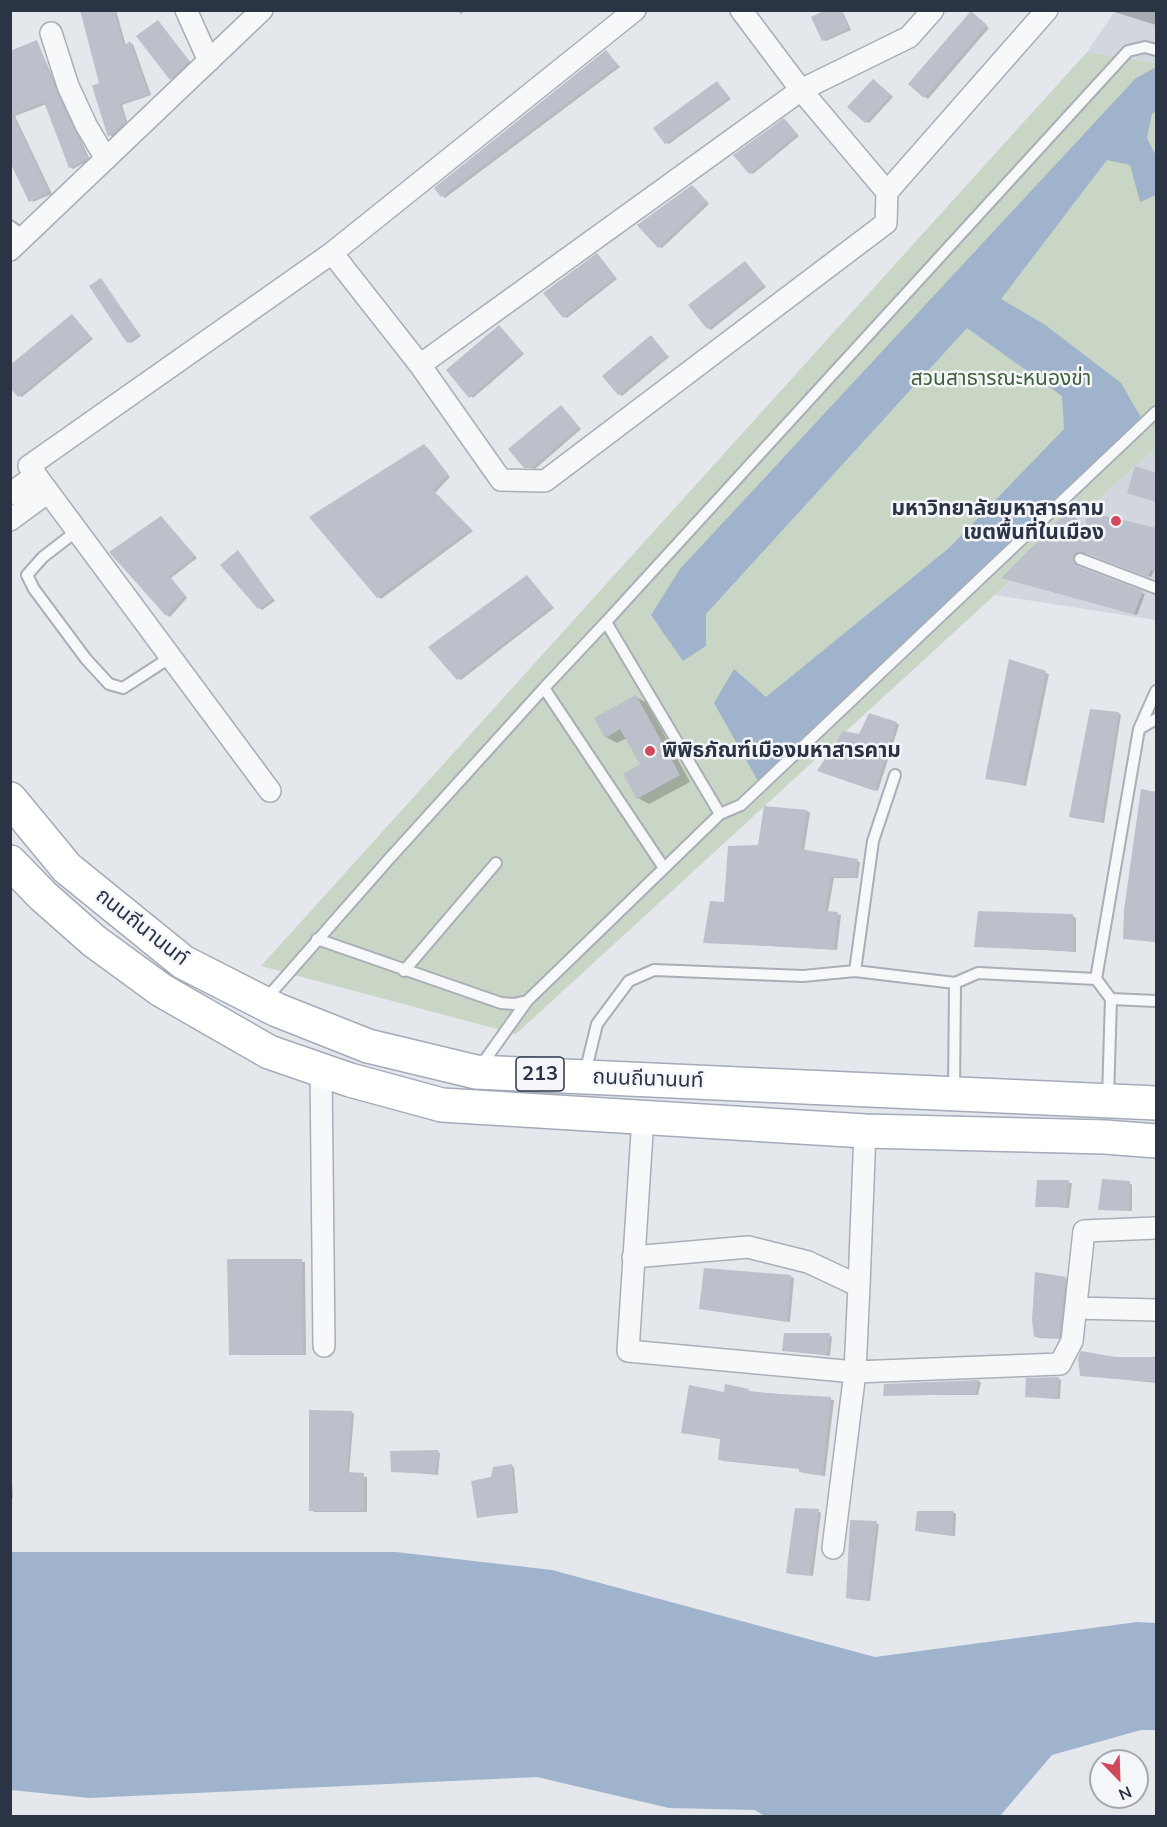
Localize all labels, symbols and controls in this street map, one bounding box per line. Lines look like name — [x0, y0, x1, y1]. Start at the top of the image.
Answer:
park label: สวนสาธารณะหนองข่า — [911, 366, 1091, 392]
place label: มหาวิทยาลัยมหาสารคาม เขตพื้นที่ในเมือง — [891, 496, 1104, 546]
marker: มหาวิทยาลัยมหาสารคาม เขตพื้นที่ในเมือง — [1109, 514, 1123, 528]
place label: พิพิธภัณฑ์เมืองมหาสารคาม — [662, 738, 901, 764]
marker: พิพิธภัณฑ์เมืองมหาสารคาม — [643, 744, 657, 758]
street label: ถนนถีนานนท์ — [91, 883, 193, 971]
road number: 213 — [516, 1057, 564, 1091]
street label: ถนนถีนานนท์ — [592, 1064, 704, 1094]
north arrow — [1089, 1749, 1149, 1809]
text: N — [1116, 1782, 1135, 1805]

